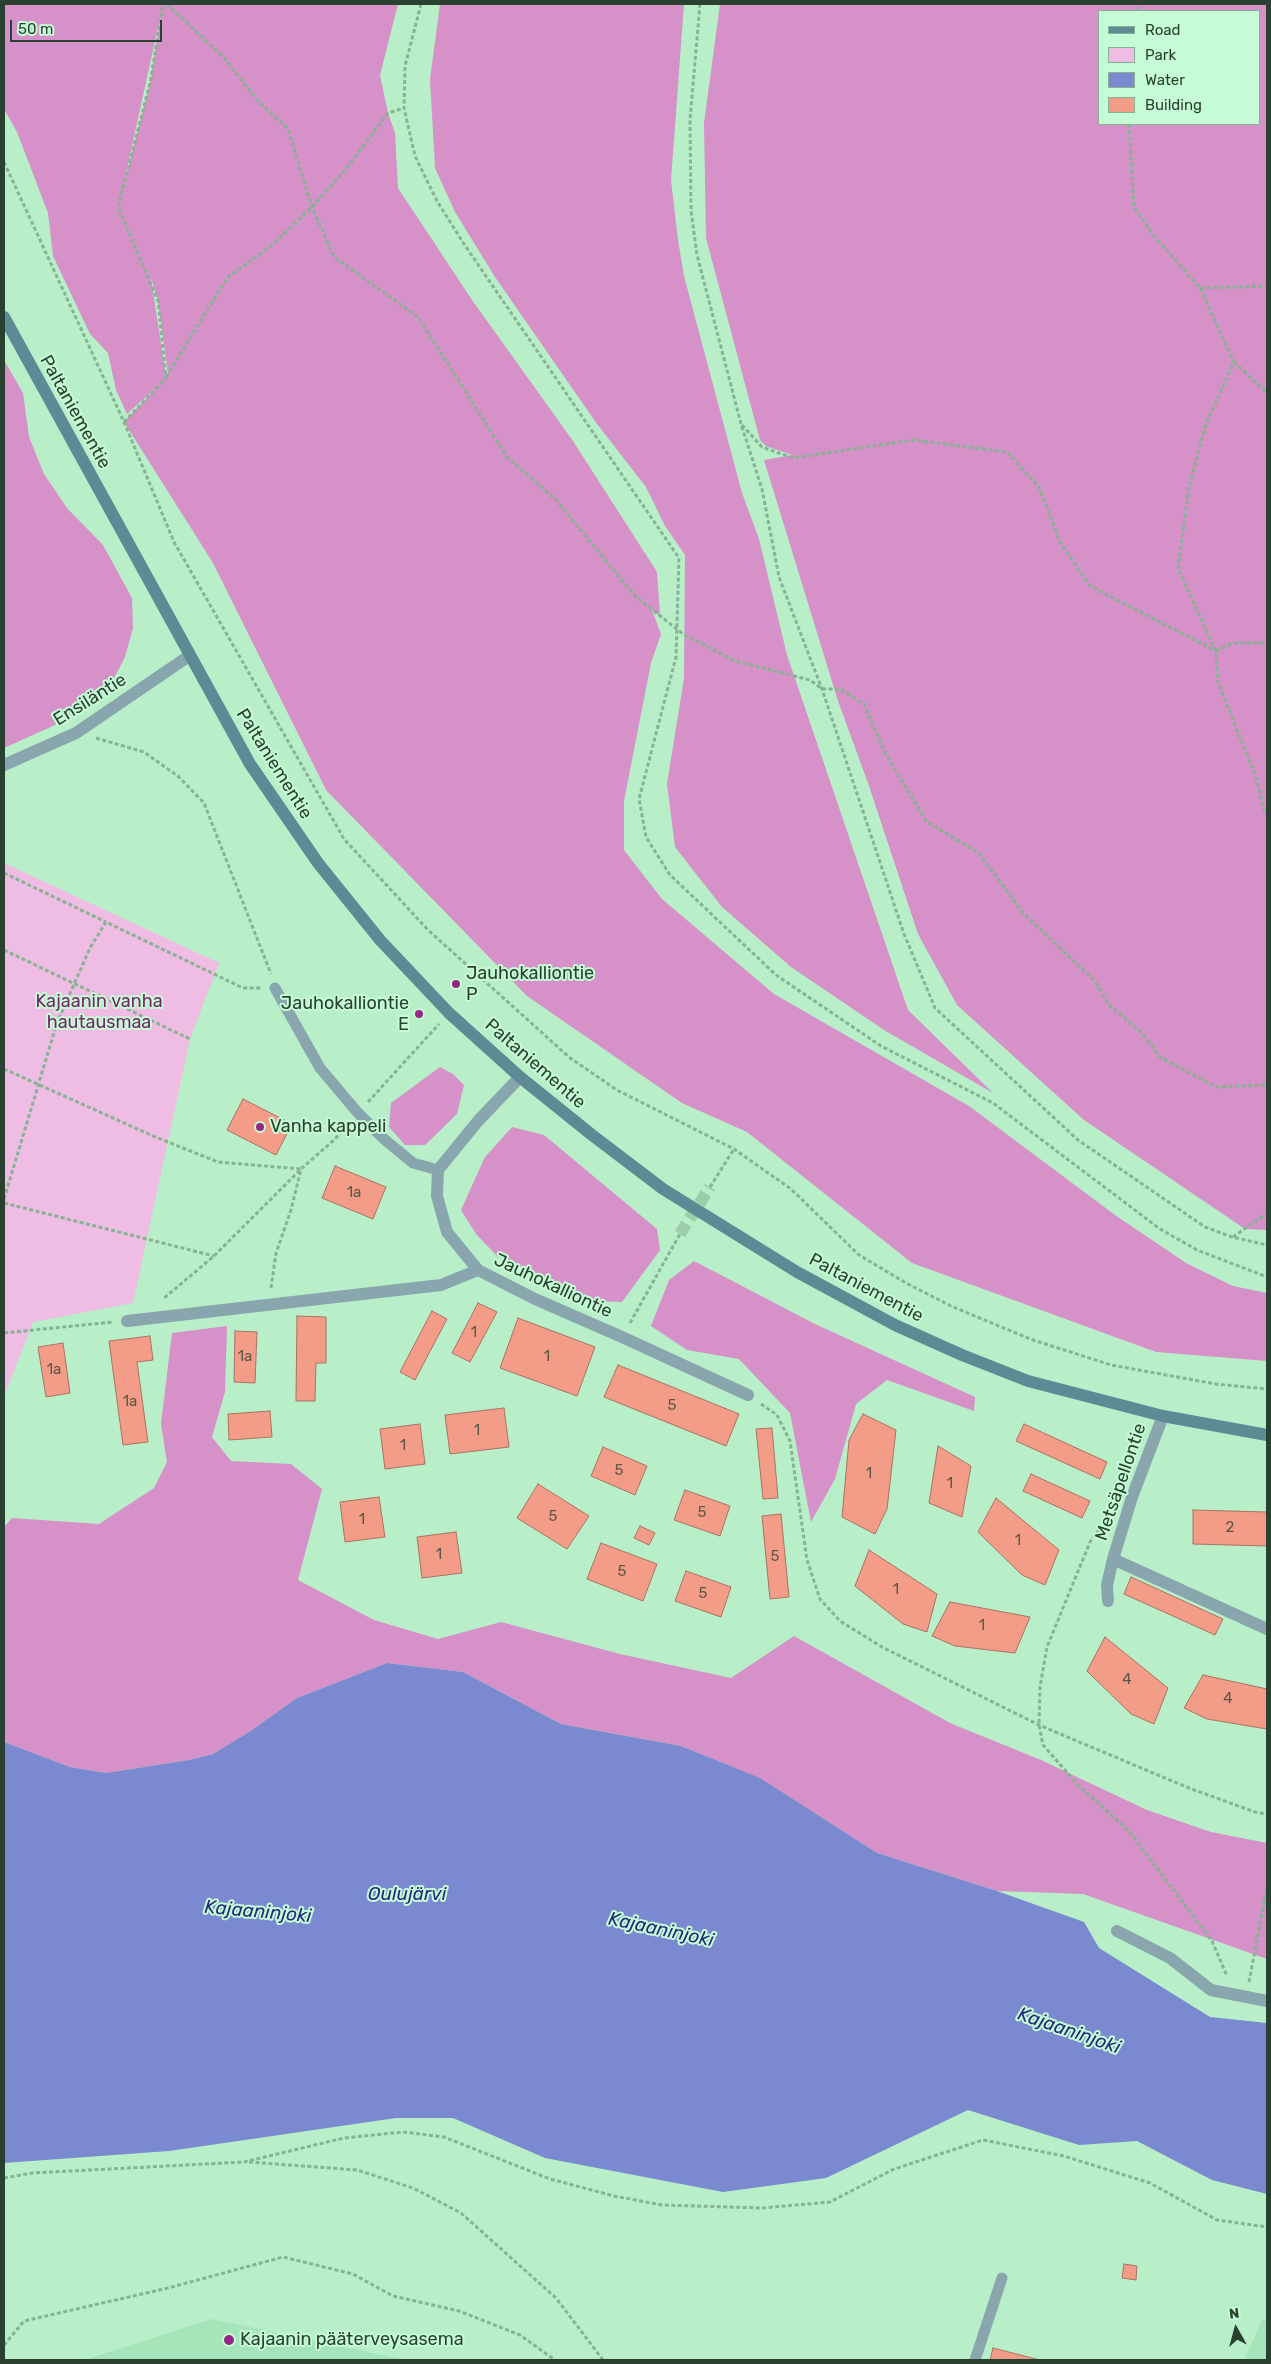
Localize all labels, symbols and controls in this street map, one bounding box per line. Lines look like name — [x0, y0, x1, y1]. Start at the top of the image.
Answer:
scale bar — [12, 10, 165, 42]
legend — [1098, 10, 1261, 125]
text: 50 m — [18, 20, 53, 38]
text: Road — [1145, 21, 1181, 39]
text: Park — [1145, 46, 1176, 64]
text: Water — [1145, 71, 1185, 89]
text: Building — [1145, 96, 1202, 114]
street label: Paltaniementie — [35, 352, 115, 472]
street label: Ensiläntie — [50, 669, 130, 731]
street label: Paltaniementie — [231, 705, 317, 823]
place label: Jauhokalliontie P — [466, 963, 594, 1006]
marker: Jauhokalliontie P — [450, 978, 462, 990]
park label: Kajaanin vanha hautausmaa — [35, 991, 163, 1034]
place label: Jauhokalliontie E — [281, 993, 409, 1036]
marker: Jauhokalliontie E — [413, 1008, 425, 1020]
street label: Paltaniementie — [480, 1014, 590, 1114]
place label: Vanha kappeli — [270, 1116, 386, 1138]
marker: Vanha kappeli — [254, 1121, 266, 1133]
house number: 1a — [347, 1184, 361, 1202]
street label: Jauhokalliontie — [490, 1249, 616, 1323]
street label: Paltaniementie — [805, 1249, 927, 1327]
house number: 1 — [471, 1324, 477, 1342]
house number: 1a — [238, 1348, 252, 1366]
house number: 1 — [544, 1348, 550, 1366]
house number: 1a — [47, 1361, 61, 1379]
house number: 1a — [123, 1393, 137, 1411]
house number: 5 — [668, 1397, 676, 1415]
street label: Metsäpellontie — [1091, 1421, 1151, 1543]
house number: 1 — [474, 1422, 480, 1440]
house number: 1 — [400, 1437, 406, 1455]
house number: 5 — [615, 1462, 623, 1480]
house number: 1 — [866, 1465, 872, 1483]
house number: 1 — [947, 1475, 953, 1493]
house number: 5 — [698, 1504, 706, 1522]
house number: 5 — [549, 1508, 557, 1526]
house number: 1 — [359, 1511, 365, 1529]
house number: 2 — [1226, 1519, 1234, 1537]
house number: 1 — [1015, 1532, 1021, 1550]
house number: 1 — [436, 1546, 442, 1564]
house number: 5 — [771, 1548, 779, 1566]
house number: 5 — [618, 1563, 626, 1581]
house number: 1 — [893, 1581, 899, 1599]
house number: 5 — [699, 1585, 707, 1603]
house number: 1 — [979, 1617, 985, 1635]
house number: 4 — [1122, 1671, 1132, 1689]
house number: 4 — [1223, 1690, 1233, 1708]
water label: Oulujärvi — [368, 1884, 446, 1906]
water label: Kajaaninjoki — [204, 1896, 312, 1928]
water label: Kajaaninjoki — [606, 1908, 716, 1952]
water label: Kajaaninjoki — [1015, 2003, 1123, 2059]
north arrow — [1211, 2304, 1261, 2354]
text: N — [1228, 2305, 1240, 2323]
place label: Kajaanin pääterveysasema — [240, 2329, 464, 2351]
marker: Kajaanin pääterveysasema — [222, 2333, 236, 2347]

